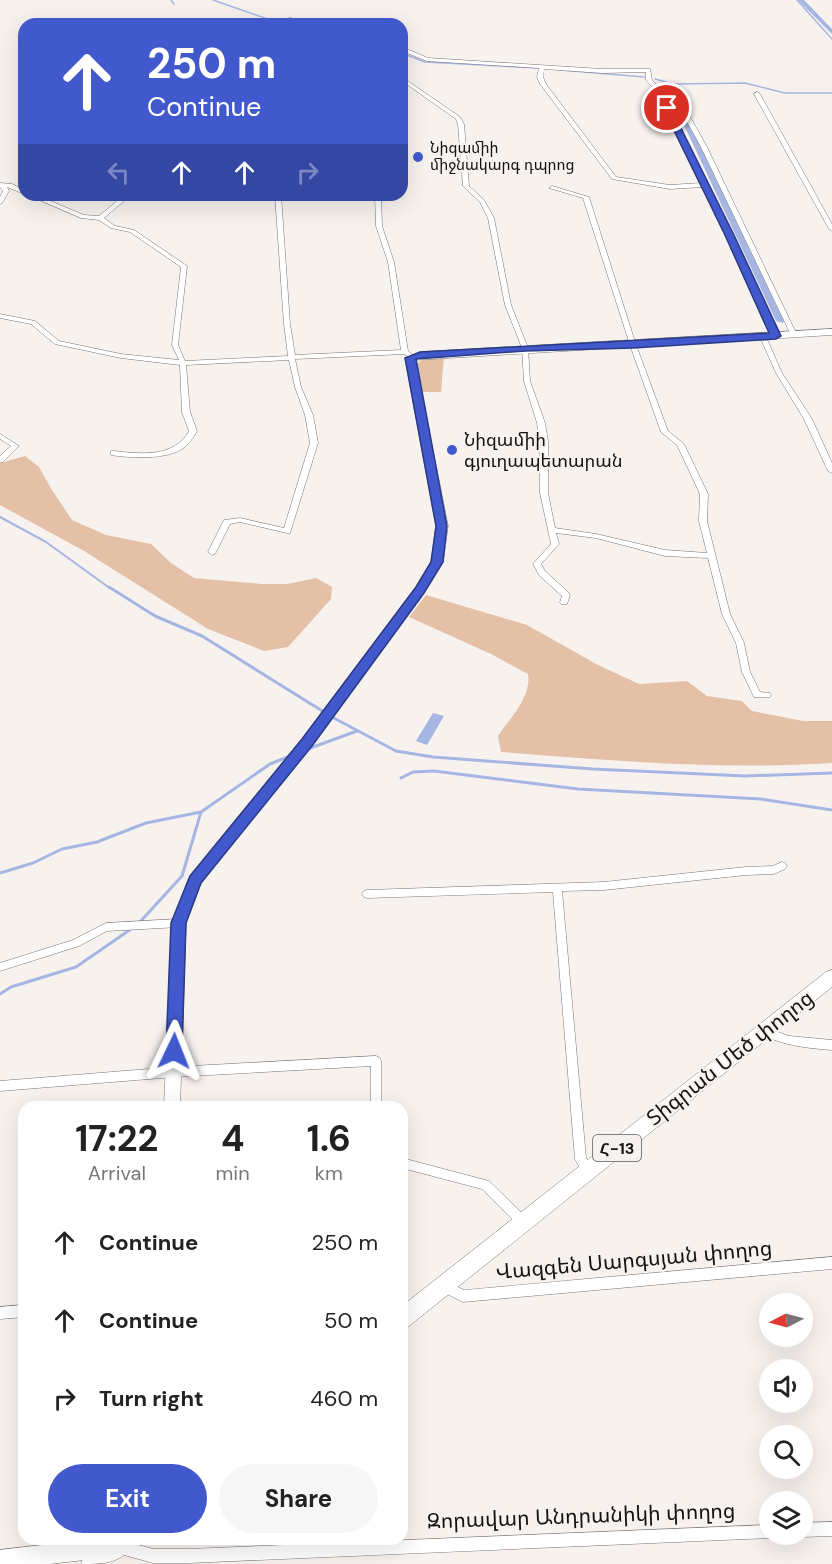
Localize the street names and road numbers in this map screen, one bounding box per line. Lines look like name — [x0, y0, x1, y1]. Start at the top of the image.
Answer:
street label: Տիգրան Մեծ փողոց — [641, 984, 819, 1132]
road number: Հ-13 — [593, 1135, 641, 1161]
street label: Վազգեն Սարգսյան փողոց — [495, 1234, 773, 1286]
street label: Զորավար Անդրանիկի փողոց — [426, 1497, 736, 1535]

